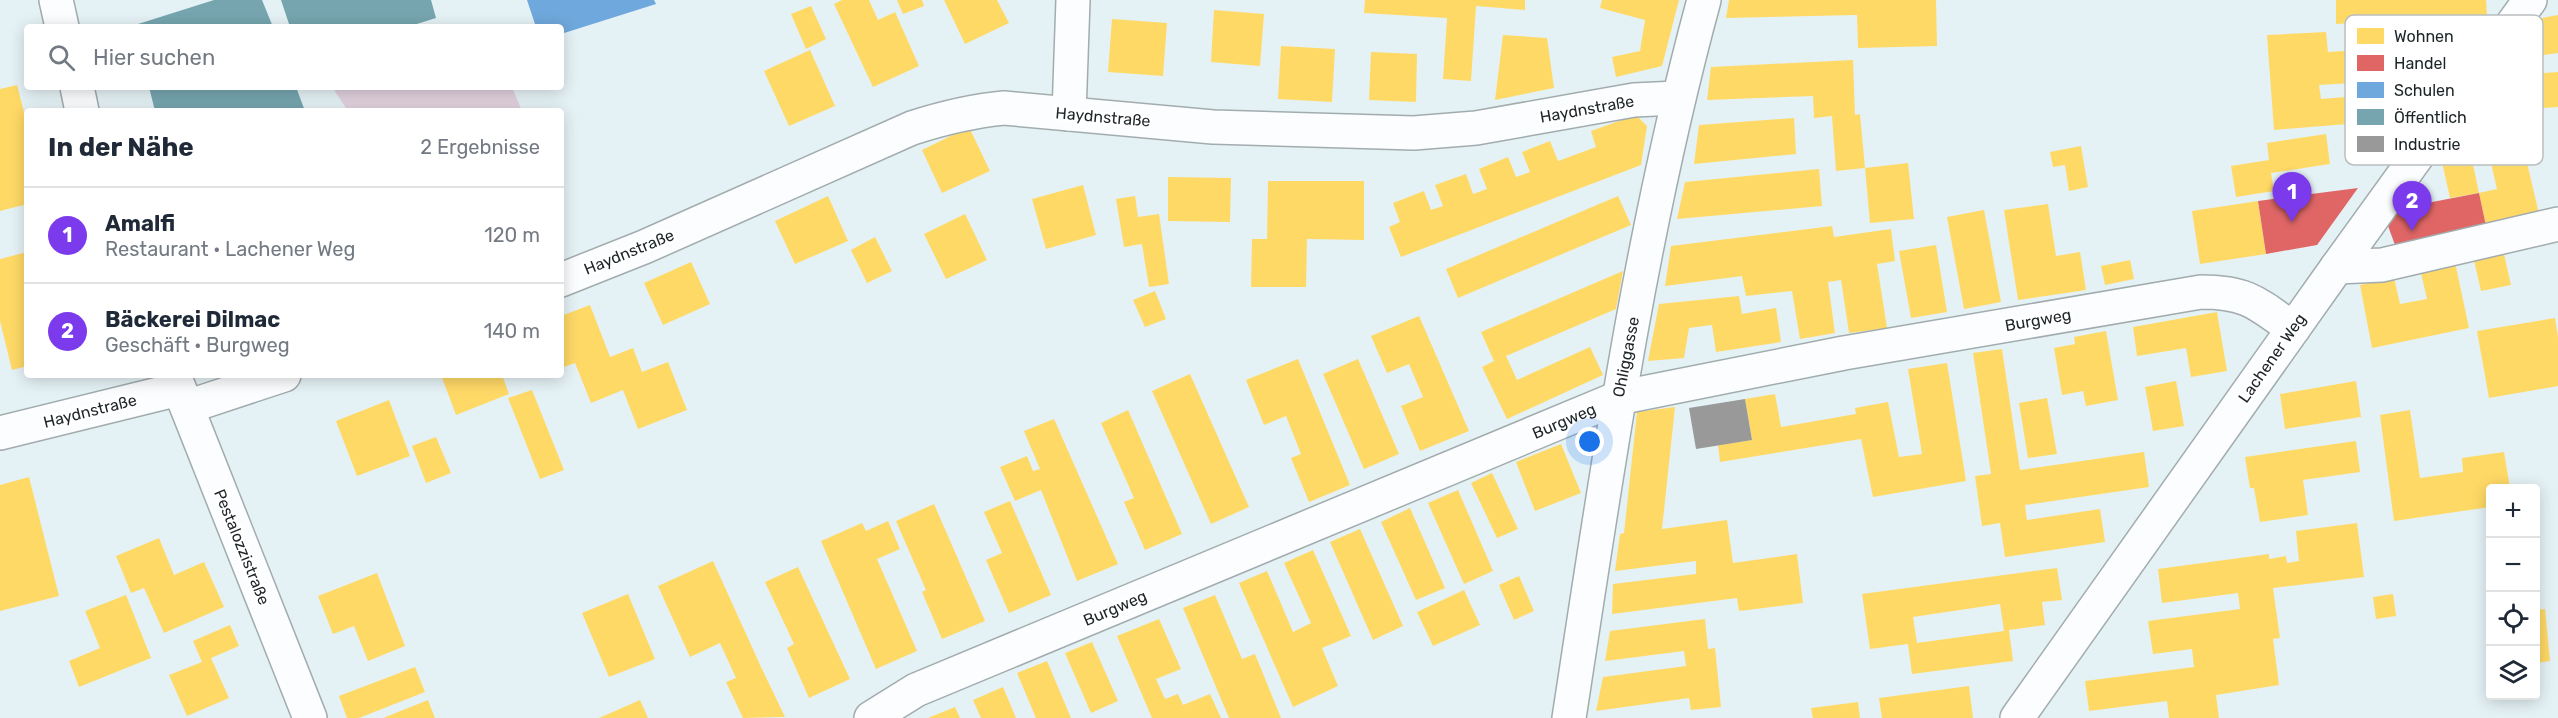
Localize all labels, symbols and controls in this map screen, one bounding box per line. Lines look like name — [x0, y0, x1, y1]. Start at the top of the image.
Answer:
legend — [2345, 15, 2543, 165]
search box — [24, 24, 564, 90]
text: Wohnen — [2394, 27, 2454, 46]
icon: search — [45, 41, 78, 74]
text: Hier suchen — [93, 44, 215, 71]
text: Handel — [2394, 54, 2446, 73]
text: Schulen — [2394, 81, 2455, 100]
street label: Haydnstraße — [1538, 91, 1636, 127]
street label: Haydnstraße — [1055, 103, 1151, 131]
text: Öffentlich — [2394, 108, 2467, 127]
text: In der Nähe — [48, 132, 194, 163]
text: 2 Ergebnisse — [420, 135, 540, 159]
text: Industrie — [2394, 135, 2461, 154]
pin: 1 — [2272, 172, 2312, 222]
pin: 2 — [2392, 182, 2432, 231]
text: Amalfi — [105, 210, 175, 237]
text: 1 — [63, 223, 72, 247]
text: 120 m — [484, 223, 540, 247]
street label: Haydnstraße — [581, 225, 677, 279]
text: Restaurant · Lachener Weg — [105, 237, 355, 261]
street label: Burgweg — [2003, 305, 2073, 335]
text: Bäckerei Dilmac — [105, 306, 280, 333]
street label: Lachener Weg — [2234, 310, 2310, 406]
street label: Ohliggasse — [1609, 315, 1643, 399]
text: 2 — [61, 319, 74, 343]
text: 140 m — [484, 319, 540, 343]
text: Geschäft · Burgweg — [105, 333, 290, 357]
street label: Haydnstraße — [41, 390, 139, 432]
street label: Burgweg — [1529, 399, 1599, 443]
your location — [1575, 427, 1604, 456]
map controls — [2486, 484, 2540, 700]
button: + — [2486, 484, 2540, 538]
street label: Pestalozzistraße — [210, 486, 274, 608]
button: − — [2486, 538, 2540, 592]
street label: Burgweg — [1080, 586, 1150, 630]
button: locate — [2486, 592, 2540, 646]
button: layers — [2486, 646, 2540, 700]

